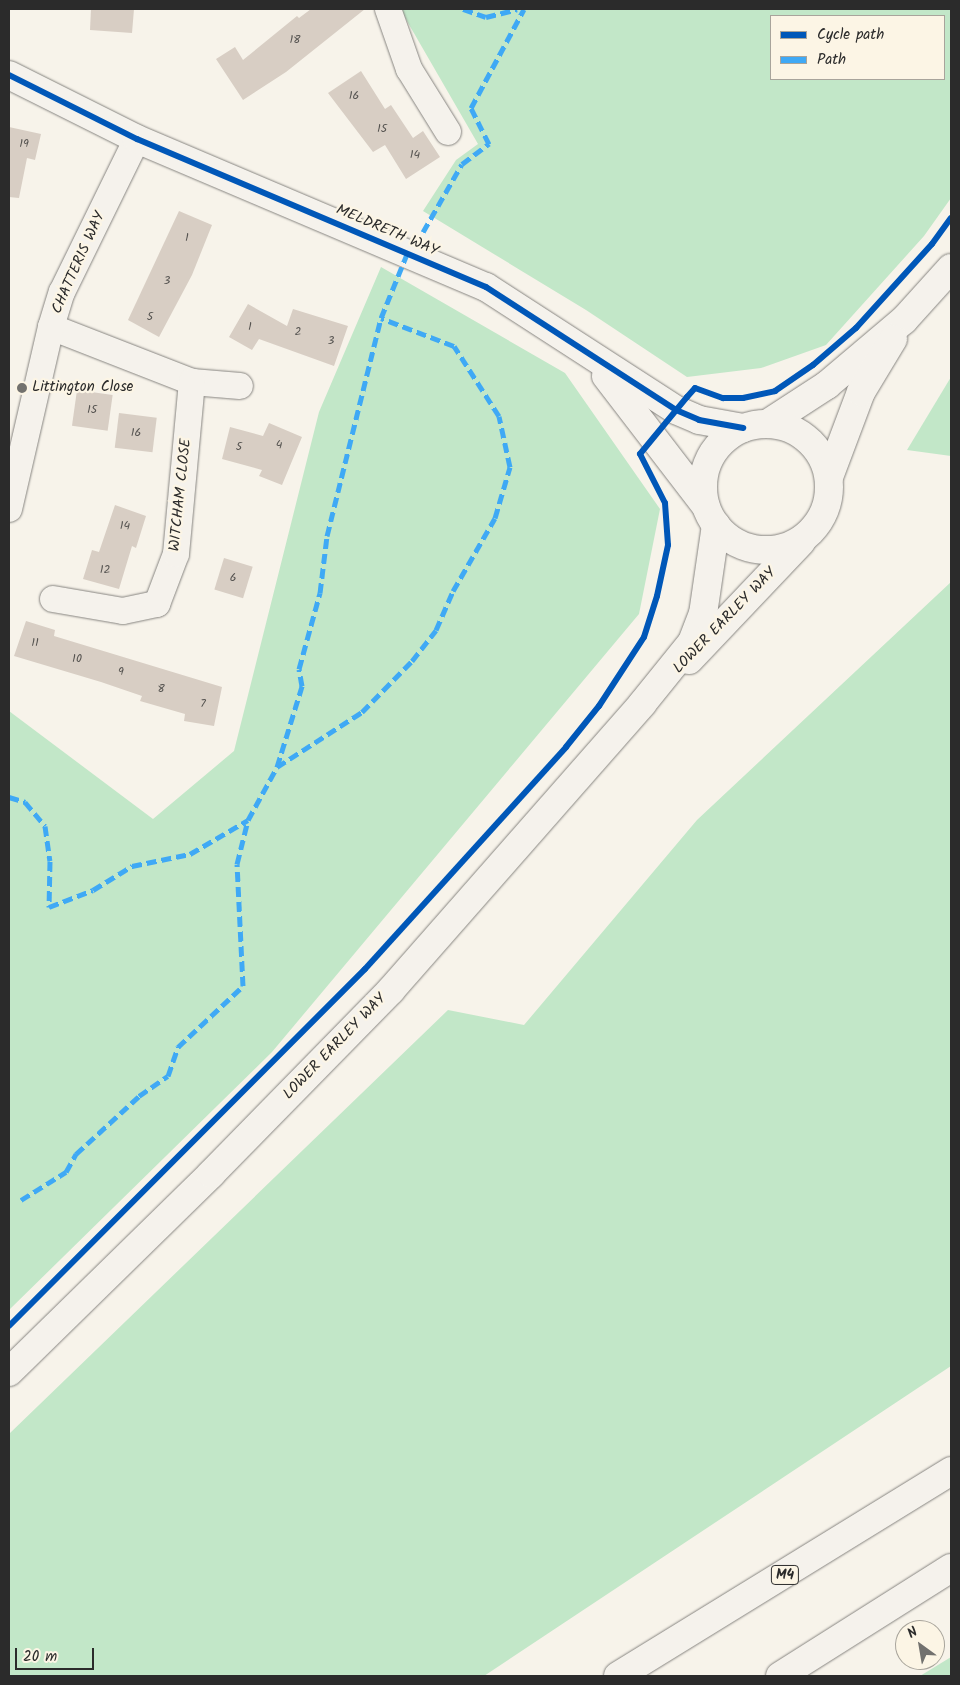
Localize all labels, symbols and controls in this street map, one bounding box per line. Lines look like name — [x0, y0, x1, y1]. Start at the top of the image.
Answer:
legend — [770, 15, 945, 80]
text: Cycle path — [817, 23, 884, 47]
house number: 18 — [290, 33, 300, 47]
text: Path — [817, 48, 846, 72]
house number: 16 — [349, 89, 359, 103]
house number: 15 — [377, 122, 387, 136]
house number: 19 — [19, 137, 29, 151]
house number: 14 — [410, 148, 420, 162]
street label: MELDRETH WAY — [333, 201, 441, 261]
street label: CHATTERIS WAY — [48, 209, 110, 317]
house number: 1 — [185, 231, 189, 245]
house number: 3 — [164, 274, 170, 288]
house number: 5 — [147, 310, 153, 324]
house number: 1 — [248, 320, 252, 334]
house number: 2 — [295, 325, 301, 339]
house number: 3 — [328, 334, 334, 348]
place label: Littington Close — [32, 379, 133, 397]
marker: Littington Close — [16, 382, 28, 394]
house number: 15 — [87, 403, 97, 417]
house number: 16 — [131, 426, 141, 440]
street label: WITCHAM CLOSE — [166, 438, 196, 552]
house number: 4 — [276, 438, 282, 452]
house number: 5 — [236, 440, 242, 454]
house number: 14 — [120, 519, 130, 533]
house number: 12 — [100, 563, 110, 577]
street label: LOWER EARLEY WAY — [670, 564, 780, 678]
house number: 6 — [230, 571, 236, 585]
house number: 11 — [31, 636, 39, 650]
house number: 10 — [72, 652, 82, 666]
house number: 9 — [118, 665, 124, 679]
house number: 8 — [157, 682, 165, 696]
house number: 7 — [200, 697, 206, 711]
street label: LOWER EARLEY WAY — [280, 990, 390, 1104]
road number: M4 — [770, 1564, 800, 1586]
north arrow — [895, 1620, 945, 1670]
text: N — [903, 1621, 922, 1645]
scale bar — [18, 1638, 96, 1670]
text: 20 m — [23, 1645, 57, 1669]

